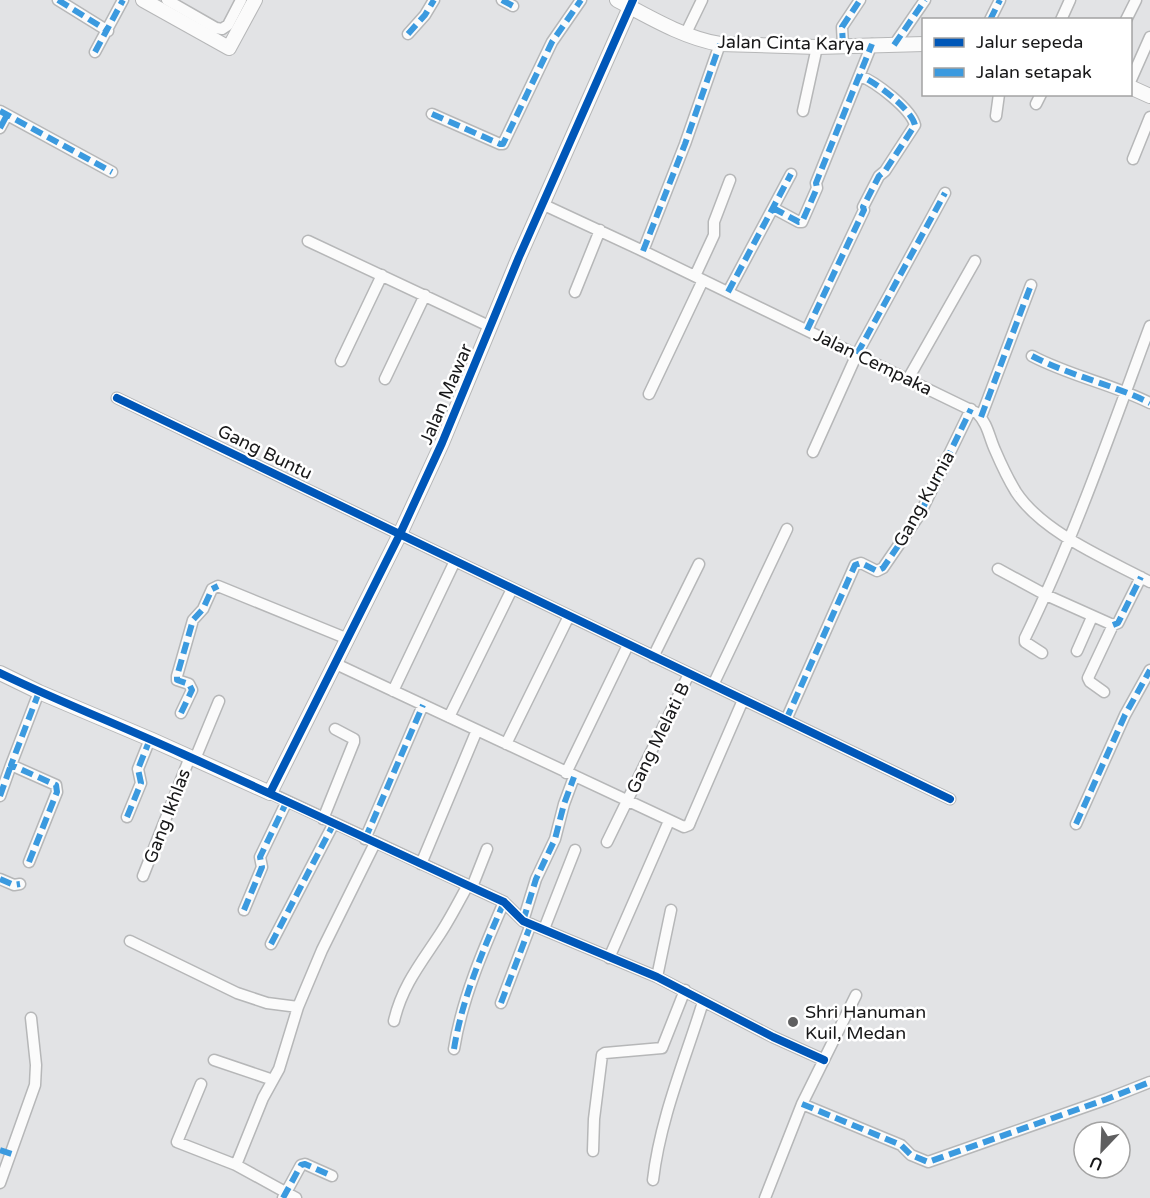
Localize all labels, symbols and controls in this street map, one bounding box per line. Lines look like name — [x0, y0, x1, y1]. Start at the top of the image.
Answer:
legend — [922, 18, 1132, 96]
street label: Jalan Cinta Karya — [717, 31, 865, 55]
text: Jalur sepeda — [976, 31, 1083, 53]
text: Jalan setapak — [976, 61, 1092, 83]
street label: Jalan Cempaka — [810, 324, 936, 400]
street label: Jalan Mawar — [415, 340, 477, 448]
street label: Gang Buntu — [214, 420, 316, 484]
street label: Gang Kurnia — [889, 447, 959, 551]
street label: Gang Melati B — [622, 679, 694, 797]
street label: Gang Ikhlas — [139, 766, 195, 866]
place label: Shri Hanuman Kuil, Medan — [805, 1001, 926, 1044]
marker: Shri Hanuman Kuil, Medan — [786, 1015, 800, 1029]
north arrow — [1072, 1120, 1132, 1180]
text: U — [1087, 1151, 1106, 1174]

